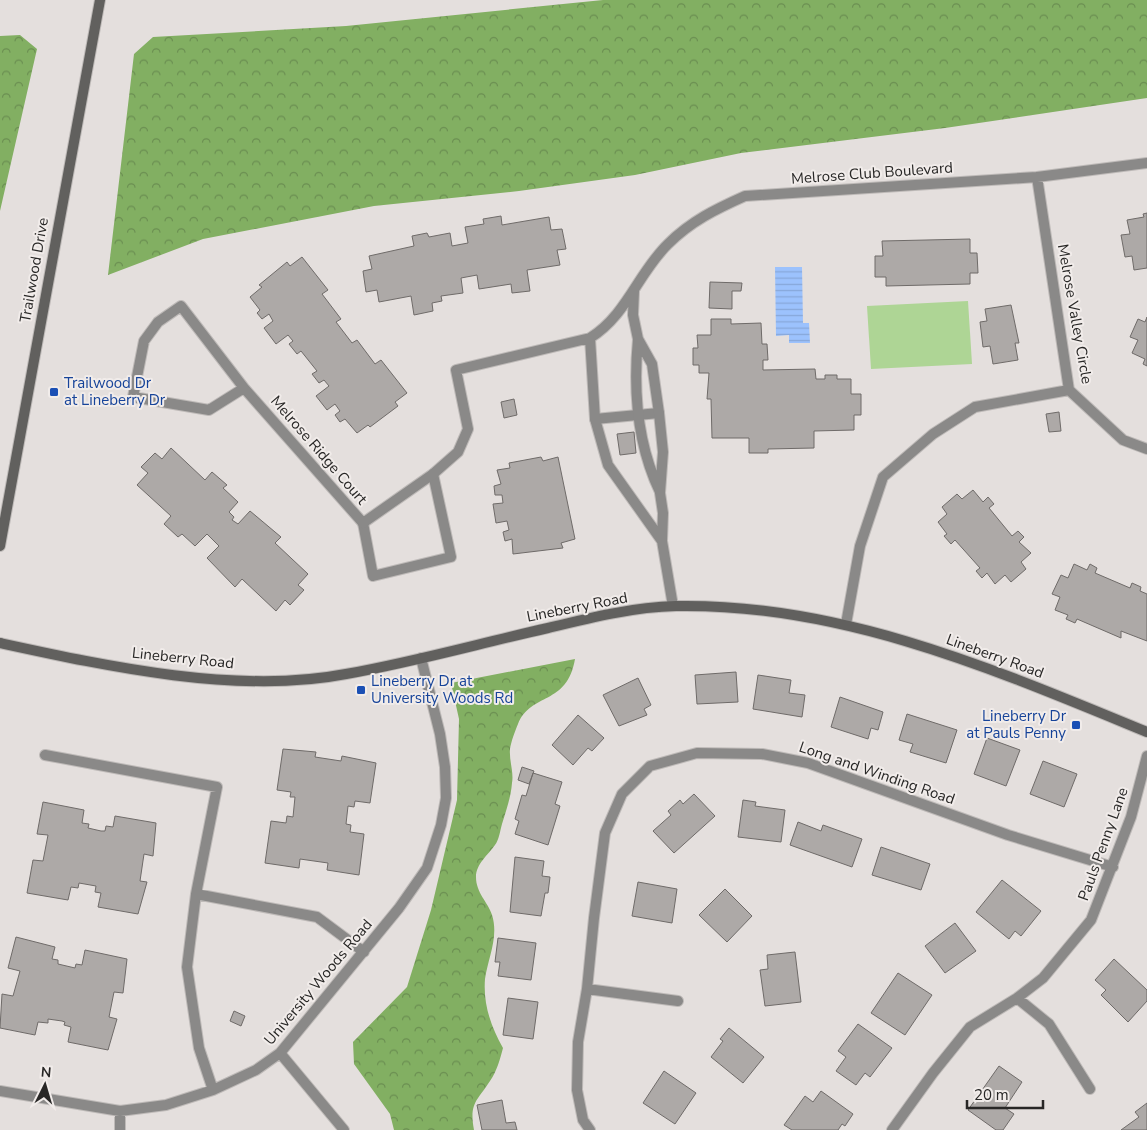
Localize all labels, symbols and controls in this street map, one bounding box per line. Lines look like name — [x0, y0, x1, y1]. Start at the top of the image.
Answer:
street label: Melrose Club Boulevard — [790, 157, 954, 189]
street label: Trailwood Drive — [15, 216, 53, 324]
street label: Melrose Valley Circle — [1053, 242, 1097, 386]
place label: Trailwood Dr at Lineberry Dr — [64, 373, 166, 410]
marker: Trailwood Dr at Lineberry Dr — [48, 386, 60, 398]
street label: Melrose Ridge Court — [266, 391, 372, 509]
street label: Lineberry Road — [525, 587, 629, 627]
street label: Lineberry Road — [943, 629, 1047, 683]
street label: Lineberry Road — [131, 643, 235, 673]
place label: Lineberry Dr at University Woods Rd — [371, 671, 513, 708]
marker: Lineberry Dr at University Woods Rd — [355, 684, 367, 696]
place label: Lineberry Dr at Pauls Penny — [966, 706, 1067, 743]
marker: Lineberry Dr at Pauls Penny — [1070, 719, 1082, 731]
street label: Long and Winding Road — [796, 737, 958, 809]
street label: Pauls Penny Lane — [1073, 785, 1133, 903]
street label: University Woods Road — [259, 915, 377, 1049]
north arrow — [20, 1060, 70, 1110]
text: N — [40, 1063, 52, 1082]
scale bar — [967, 1078, 1043, 1110]
text: 20 m — [974, 1085, 1009, 1105]

